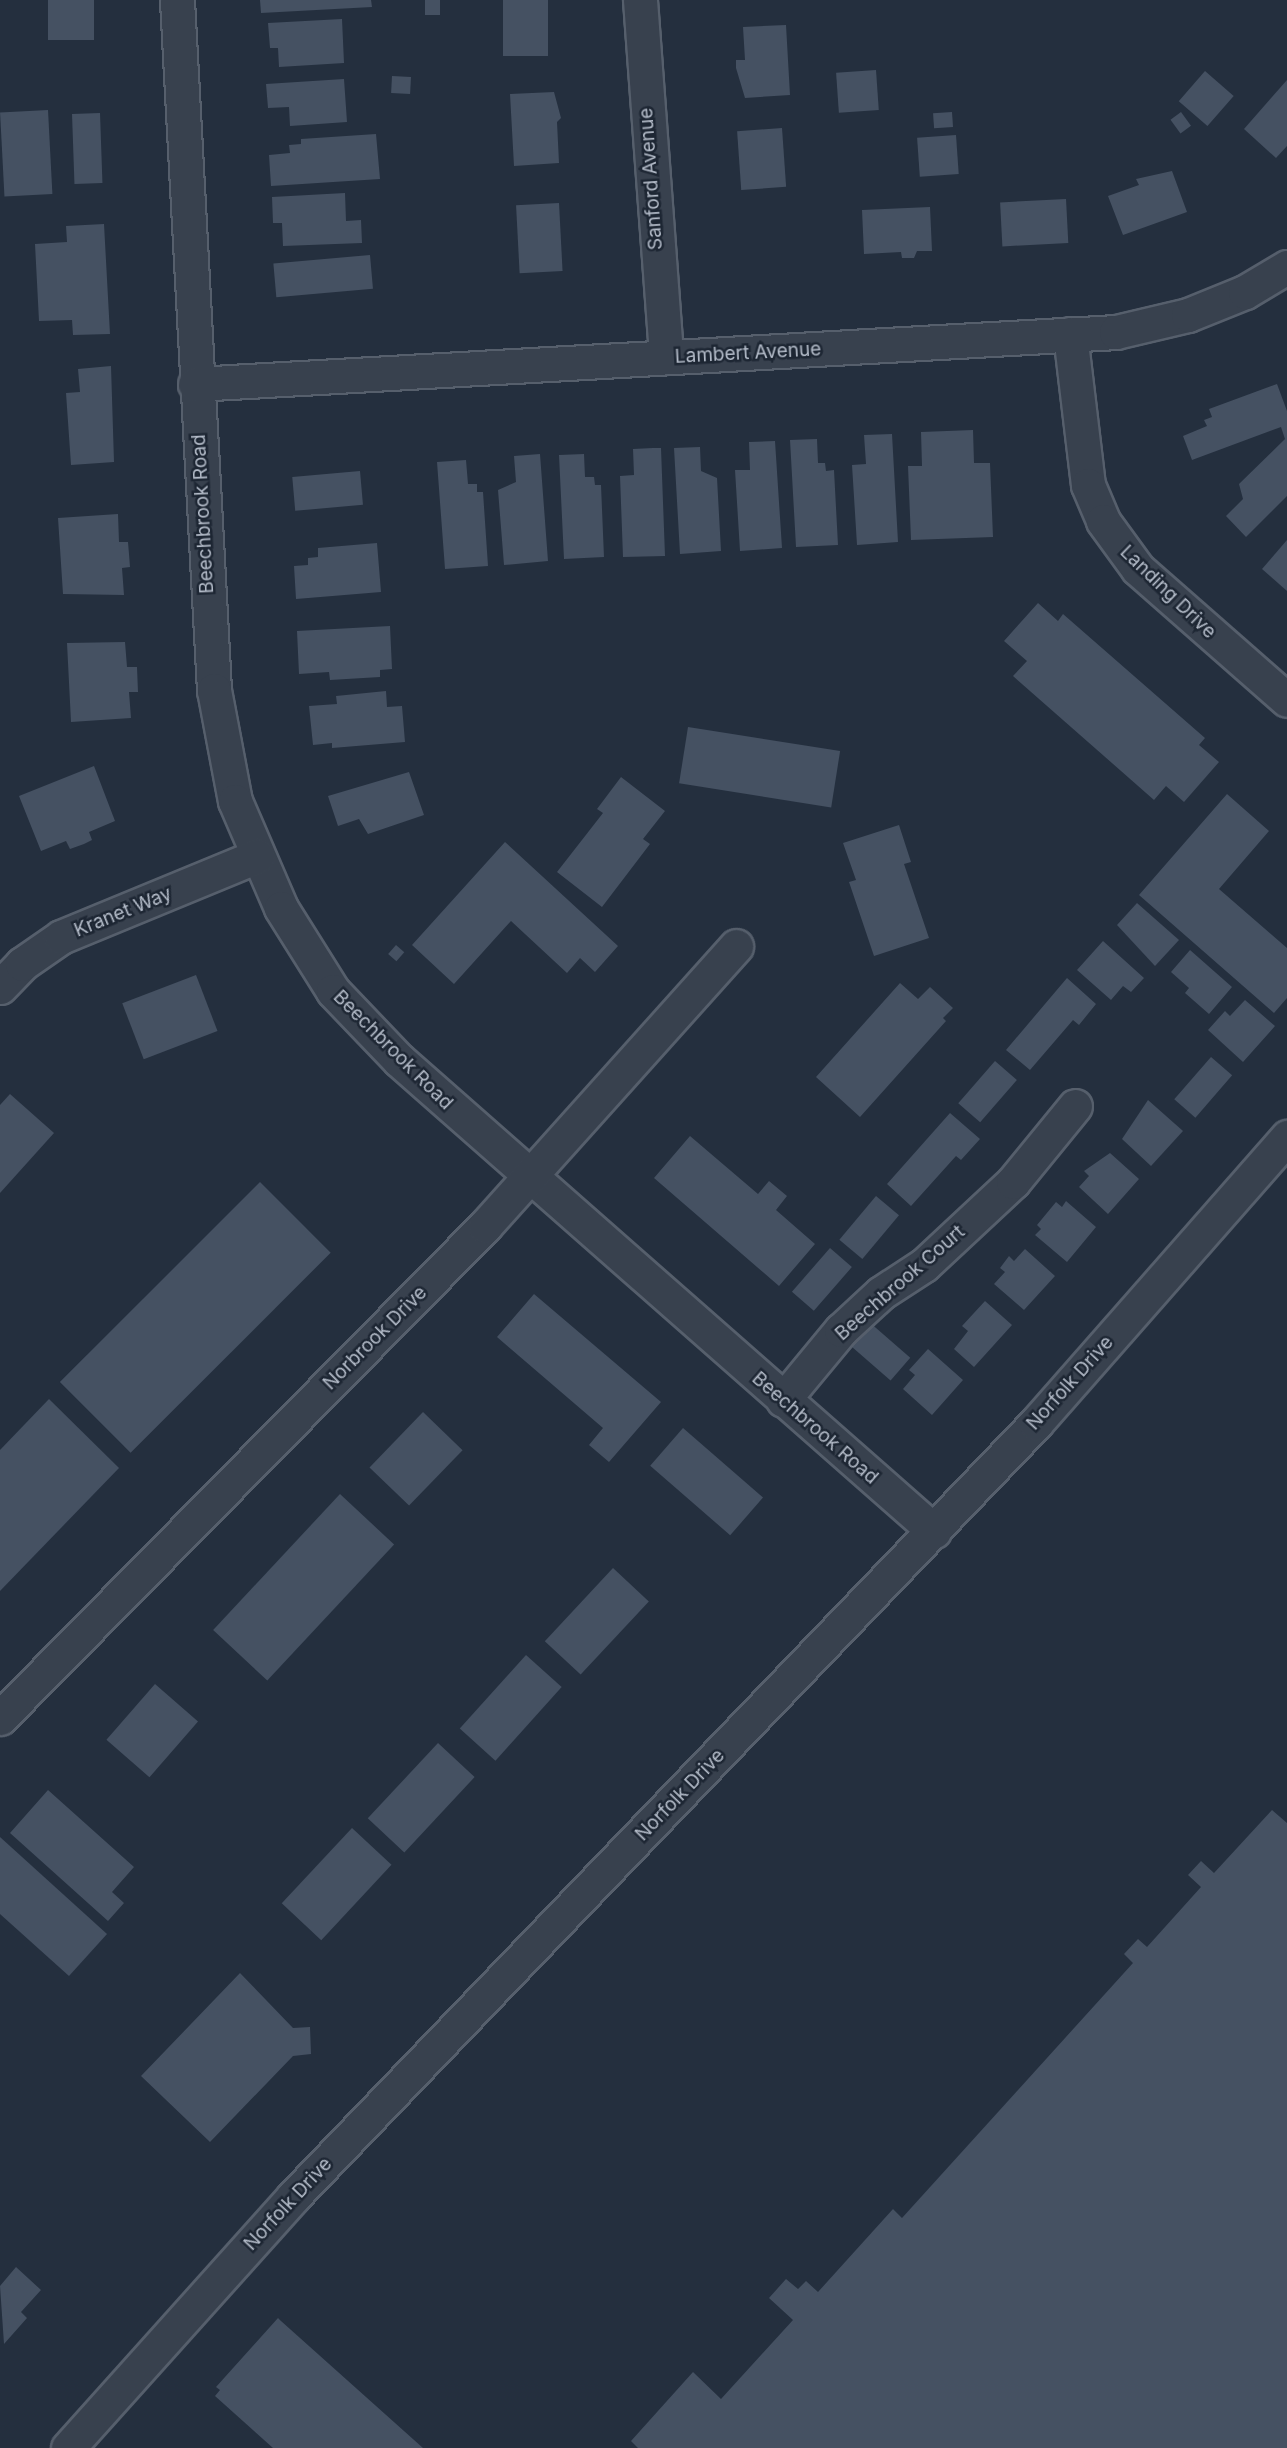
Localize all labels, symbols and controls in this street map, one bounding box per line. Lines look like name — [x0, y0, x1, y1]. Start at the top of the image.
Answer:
street label: Sanford Avenue — [635, 107, 667, 251]
street label: Lambert Avenue — [674, 338, 822, 368]
street label: Beechbrook Road — [187, 434, 219, 594]
street label: Landing Drive — [1115, 541, 1221, 643]
street label: Kranet Way — [71, 882, 175, 942]
street label: Beechbrook Road — [329, 986, 457, 1114]
street label: Beechbrook Court — [831, 1221, 969, 1345]
street label: Norbrook Drive — [318, 1281, 432, 1395]
street label: Norfolk Drive — [1022, 1331, 1118, 1435]
street label: Beechbrook Road — [747, 1367, 883, 1489]
street label: Norfolk Drive — [631, 1744, 729, 1846]
street label: Norfolk Drive — [239, 2153, 337, 2255]

